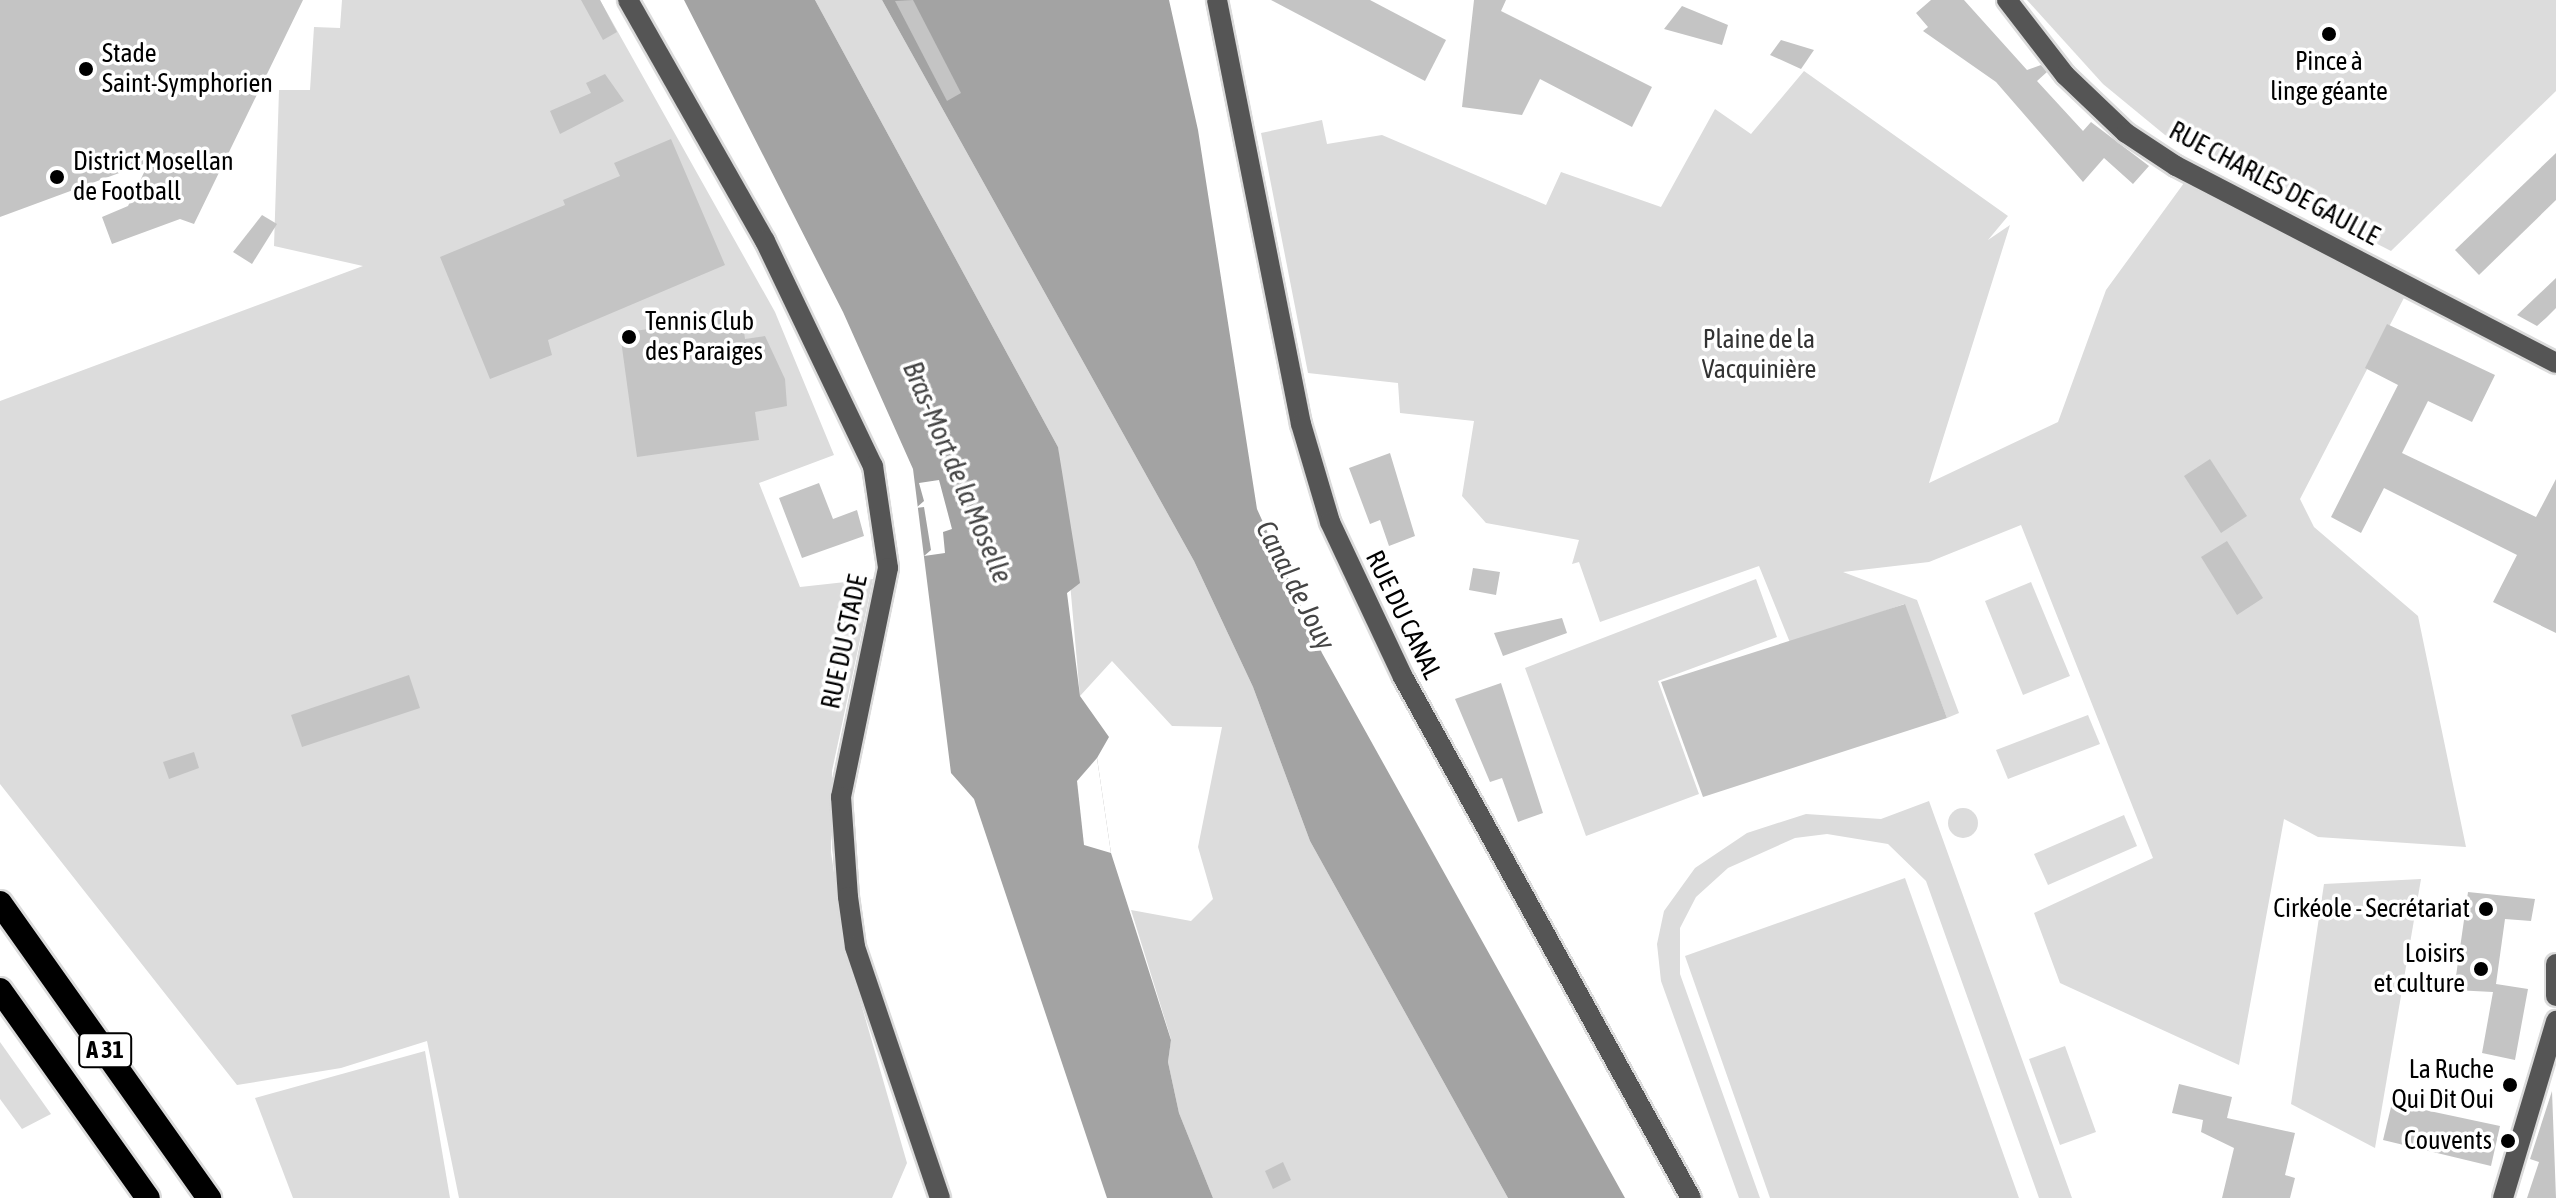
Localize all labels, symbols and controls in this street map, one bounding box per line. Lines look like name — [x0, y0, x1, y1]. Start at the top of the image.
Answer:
marker: Pince à linge géante — [2320, 25, 2338, 43]
place label: Stade Saint-Symphorien — [102, 38, 273, 100]
place label: Pince à linge géante — [2270, 46, 2388, 108]
marker: Stade Saint-Symphorien — [77, 60, 95, 78]
street label: RUE CHARLES DE GAULLE — [2164, 115, 2384, 253]
place label: District Mosellan de Football — [73, 146, 234, 208]
marker: District Mosellan de Football — [48, 168, 66, 186]
place label: Tennis Club des Paraiges — [645, 306, 763, 368]
park label: Plaine de la Vacquinière — [1702, 324, 1816, 386]
marker: Tennis Club des Paraiges — [620, 328, 638, 346]
water label: Bras-Mort de la Moselle — [896, 356, 1020, 588]
water label: Canal de Jouy — [1249, 515, 1343, 655]
street label: RUE DU CANAL — [1359, 546, 1447, 684]
street label: RUE DU STADE — [816, 572, 874, 712]
place label: Cirkéole - Secrétariat — [2273, 893, 2470, 925]
marker: Cirkéole - Secrétariat — [2477, 900, 2495, 918]
place label: Loisirs et culture — [2374, 938, 2465, 1000]
marker: Loisirs et culture — [2472, 960, 2490, 978]
road number: A 31 — [77, 1030, 133, 1070]
place label: La Ruche Qui Dit Oui — [2391, 1054, 2494, 1116]
marker: La Ruche Qui Dit Oui — [2501, 1076, 2519, 1094]
place label: Couvents — [2404, 1125, 2492, 1157]
marker: Couvents — [2499, 1132, 2517, 1150]

